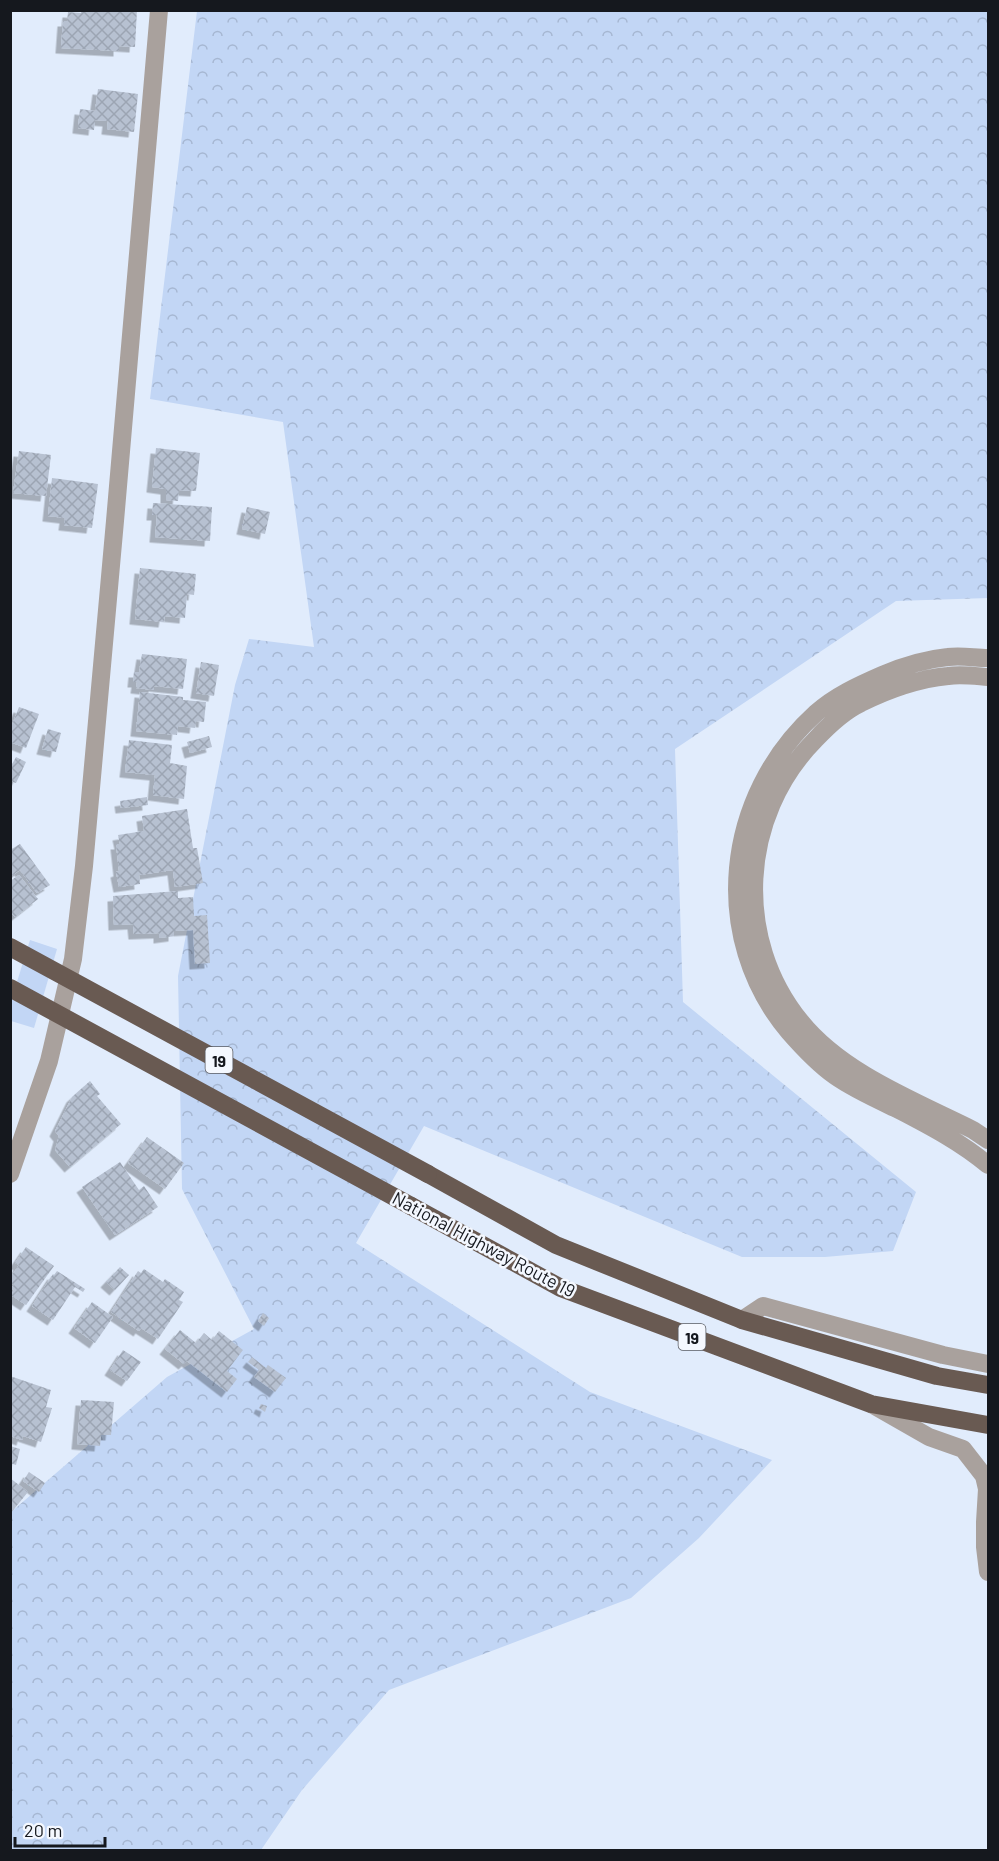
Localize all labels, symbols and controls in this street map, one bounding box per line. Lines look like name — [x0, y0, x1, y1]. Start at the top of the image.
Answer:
road number: 19 — [206, 1047, 232, 1073]
street label: National Highway Route 19 — [389, 1186, 579, 1302]
road number: 19 — [678, 1324, 706, 1350]
scale bar — [15, 1810, 105, 1848]
text: 20 m — [24, 1819, 62, 1841]

